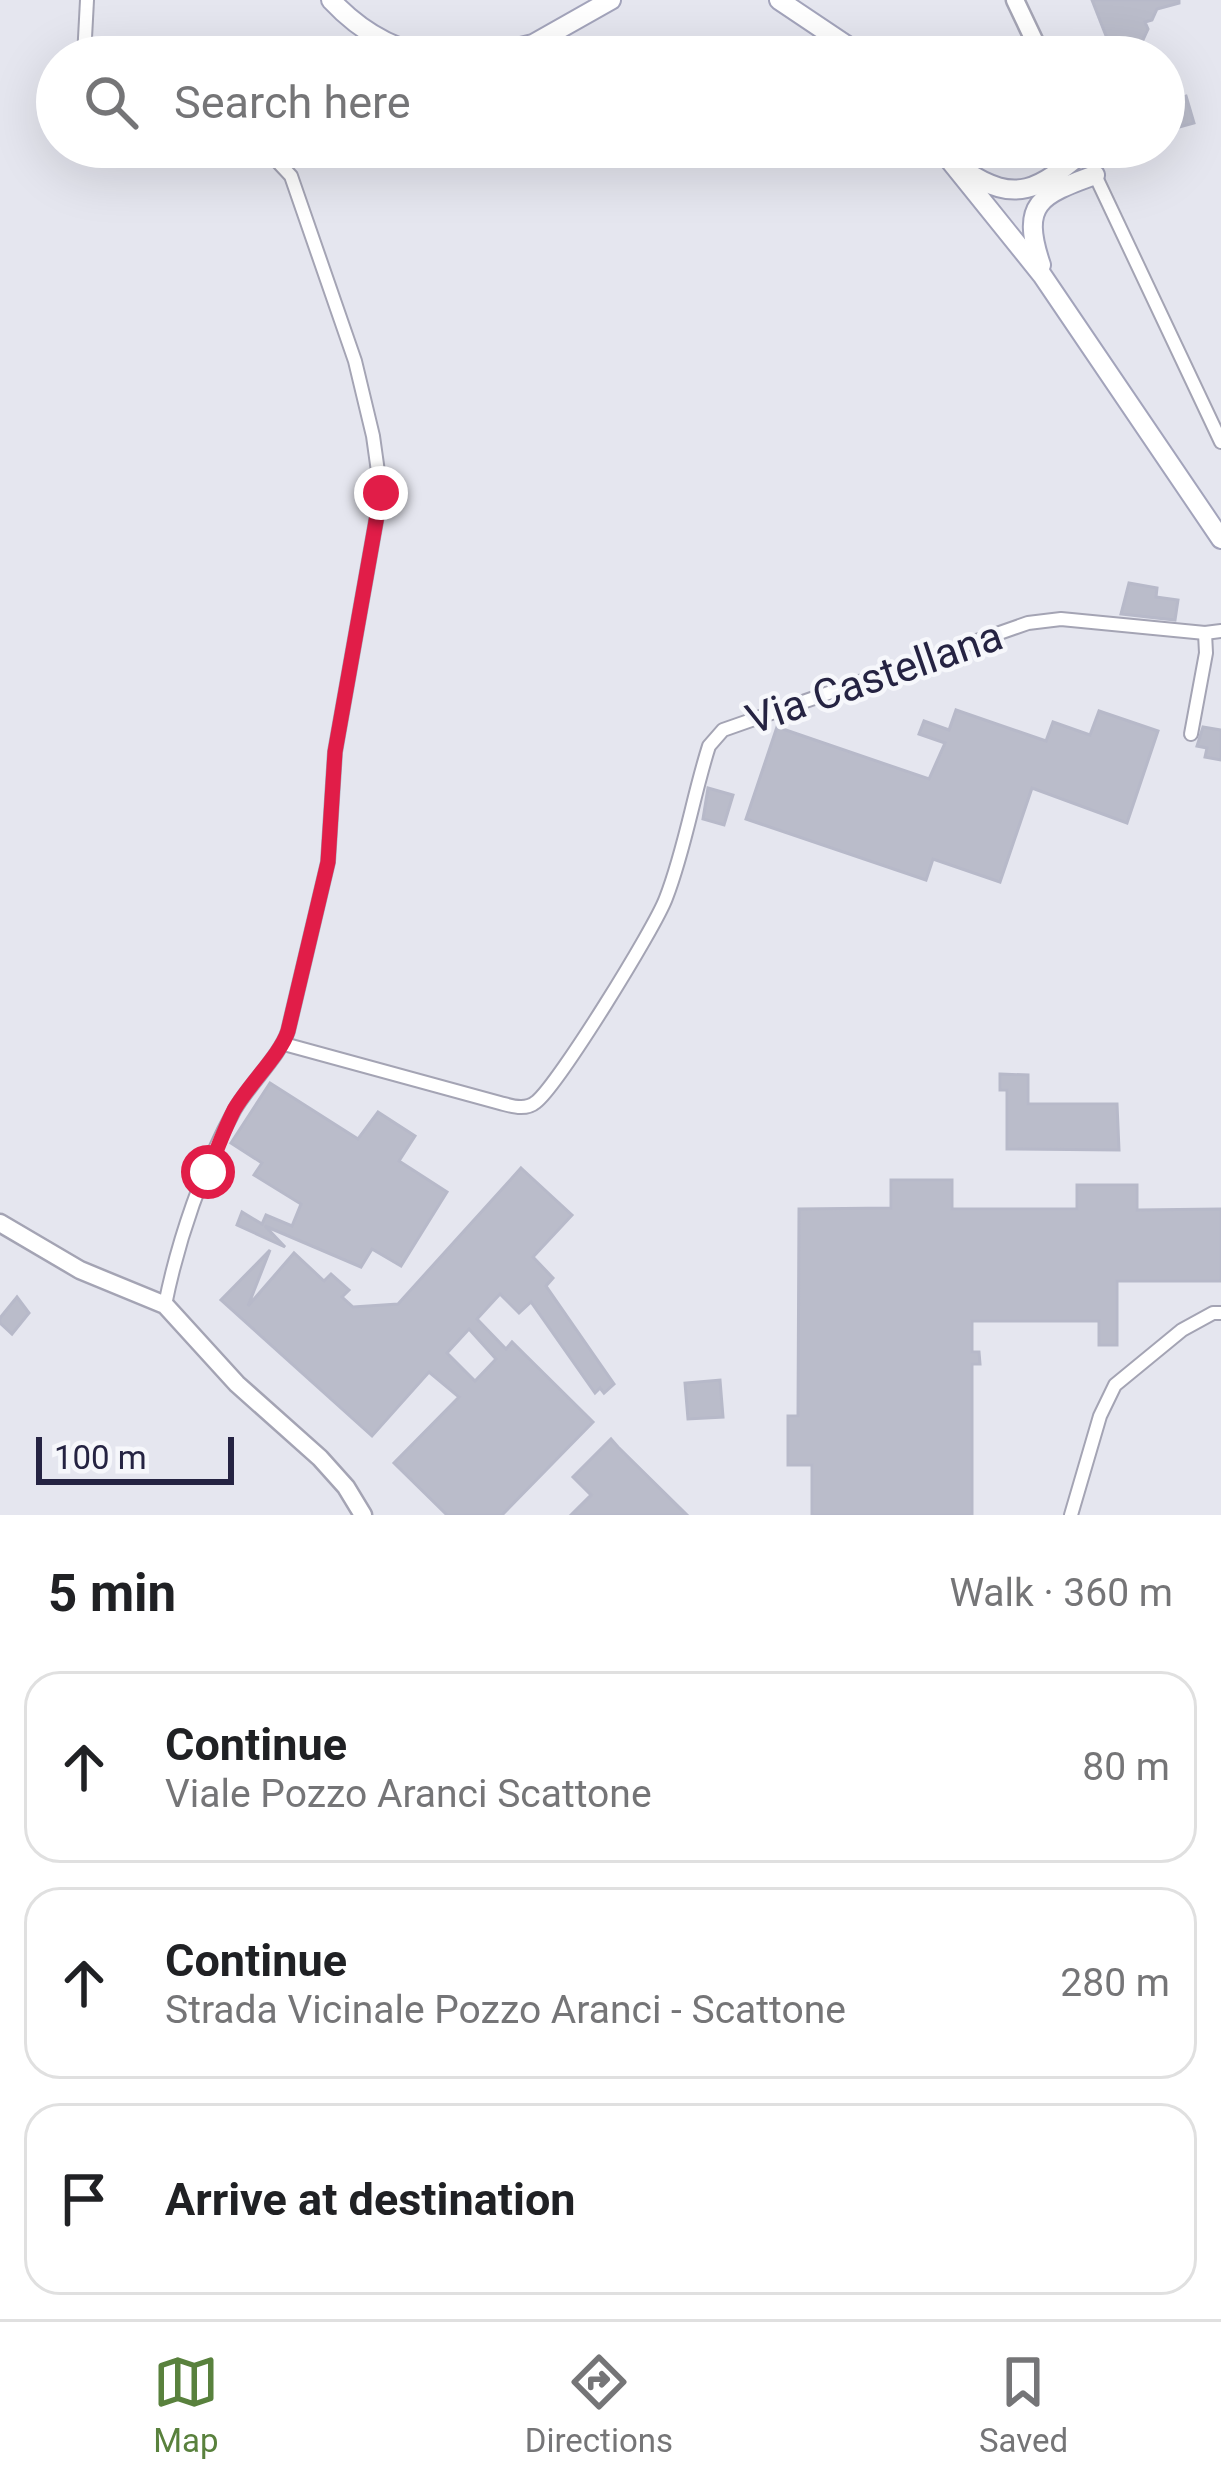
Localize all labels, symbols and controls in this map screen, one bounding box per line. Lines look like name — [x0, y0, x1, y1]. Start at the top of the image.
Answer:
search box — [36, 36, 1185, 168]
icon: search — [78, 69, 144, 135]
text: Search here — [174, 76, 411, 129]
route end — [354, 466, 408, 520]
street label: Via Castellana — [740, 611, 1009, 744]
route start — [181, 1145, 235, 1199]
scale bar — [36, 1431, 234, 1484]
text: 100 m — [54, 1438, 147, 1477]
text: 5 min — [48, 1564, 176, 1623]
text: Walk · 360 m — [949, 1570, 1173, 1616]
text: Continue — [165, 1718, 347, 1771]
icon: ahead — [51, 1734, 117, 1800]
text: 80 m — [1082, 1744, 1170, 1790]
text: Viale Pozzo Aranci Scattone — [165, 1771, 652, 1817]
text: Continue — [165, 1934, 347, 1987]
icon: ahead — [51, 1950, 117, 2016]
text: 280 m — [1060, 1960, 1170, 2006]
text: Strada Vicinale Pozzo Aranci - Scattone — [165, 1987, 846, 2033]
icon: arrive — [51, 2166, 117, 2232]
text: Arrive at destination — [165, 2173, 576, 2226]
tab: Map — [153, 2349, 219, 2460]
tab: Directions — [525, 2349, 673, 2460]
tab: Saved — [979, 2349, 1068, 2460]

